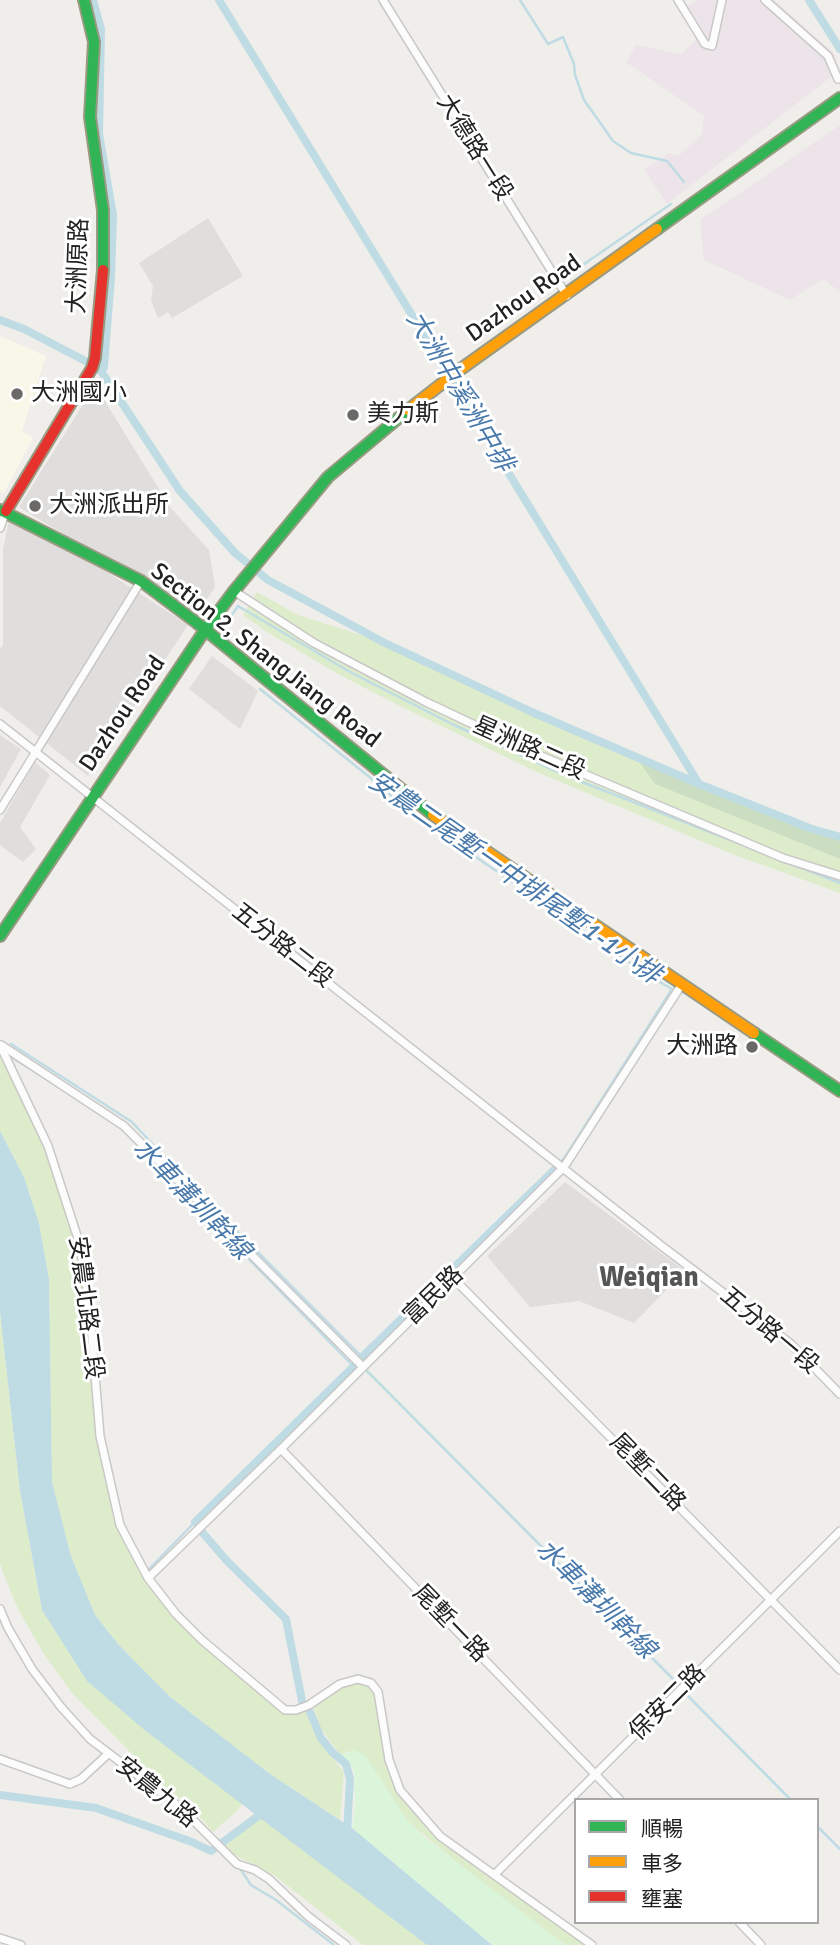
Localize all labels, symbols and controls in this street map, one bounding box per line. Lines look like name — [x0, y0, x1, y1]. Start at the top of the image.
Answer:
street label: 大德路一段 — [430, 89, 518, 207]
street label: 大洲原路 — [63, 218, 95, 314]
street label: Dazhou Road — [461, 249, 587, 349]
water label: 大洲中溪洲中排 — [399, 306, 519, 478]
place label: 大洲國小 — [31, 380, 127, 408]
marker: 大洲國小 — [9, 386, 25, 402]
place label: 美力斯 — [367, 401, 439, 429]
marker: 美力斯 — [345, 407, 361, 423]
place label: 大洲派出所 — [49, 492, 169, 520]
marker: 大洲派出所 — [27, 498, 43, 514]
street label: Section 2, ShangJiang Road — [144, 557, 386, 755]
street label: Dazhou Road — [74, 651, 172, 777]
street label: 星洲路二段 — [468, 711, 590, 787]
water label: 安農二尾塹一中排尾塹1-1小排 — [362, 766, 666, 992]
street label: 五分路二段 — [226, 898, 338, 994]
place label: 大洲路 — [666, 1033, 738, 1061]
marker: 大洲路 — [744, 1039, 760, 1055]
water label: 水車溝圳幹線 — [126, 1133, 256, 1267]
street label: 安農北路二段 — [62, 1235, 108, 1381]
street label: 富民路 — [398, 1261, 470, 1331]
district label: Weiqian — [599, 1262, 699, 1296]
street label: 五分路一段 — [714, 1281, 824, 1381]
street label: 尾塹二路 — [603, 1428, 691, 1518]
water label: 水車溝圳幹線 — [529, 1534, 661, 1666]
street label: 尾塹一路 — [406, 1579, 494, 1669]
street label: 保安二路 — [624, 1659, 712, 1747]
street label: 安農九路 — [110, 1752, 202, 1834]
legend — [574, 1798, 819, 1924]
text: 順暢 — [641, 1816, 683, 1842]
text: 車多 — [641, 1851, 683, 1877]
text: 壅塞 — [641, 1886, 683, 1912]

